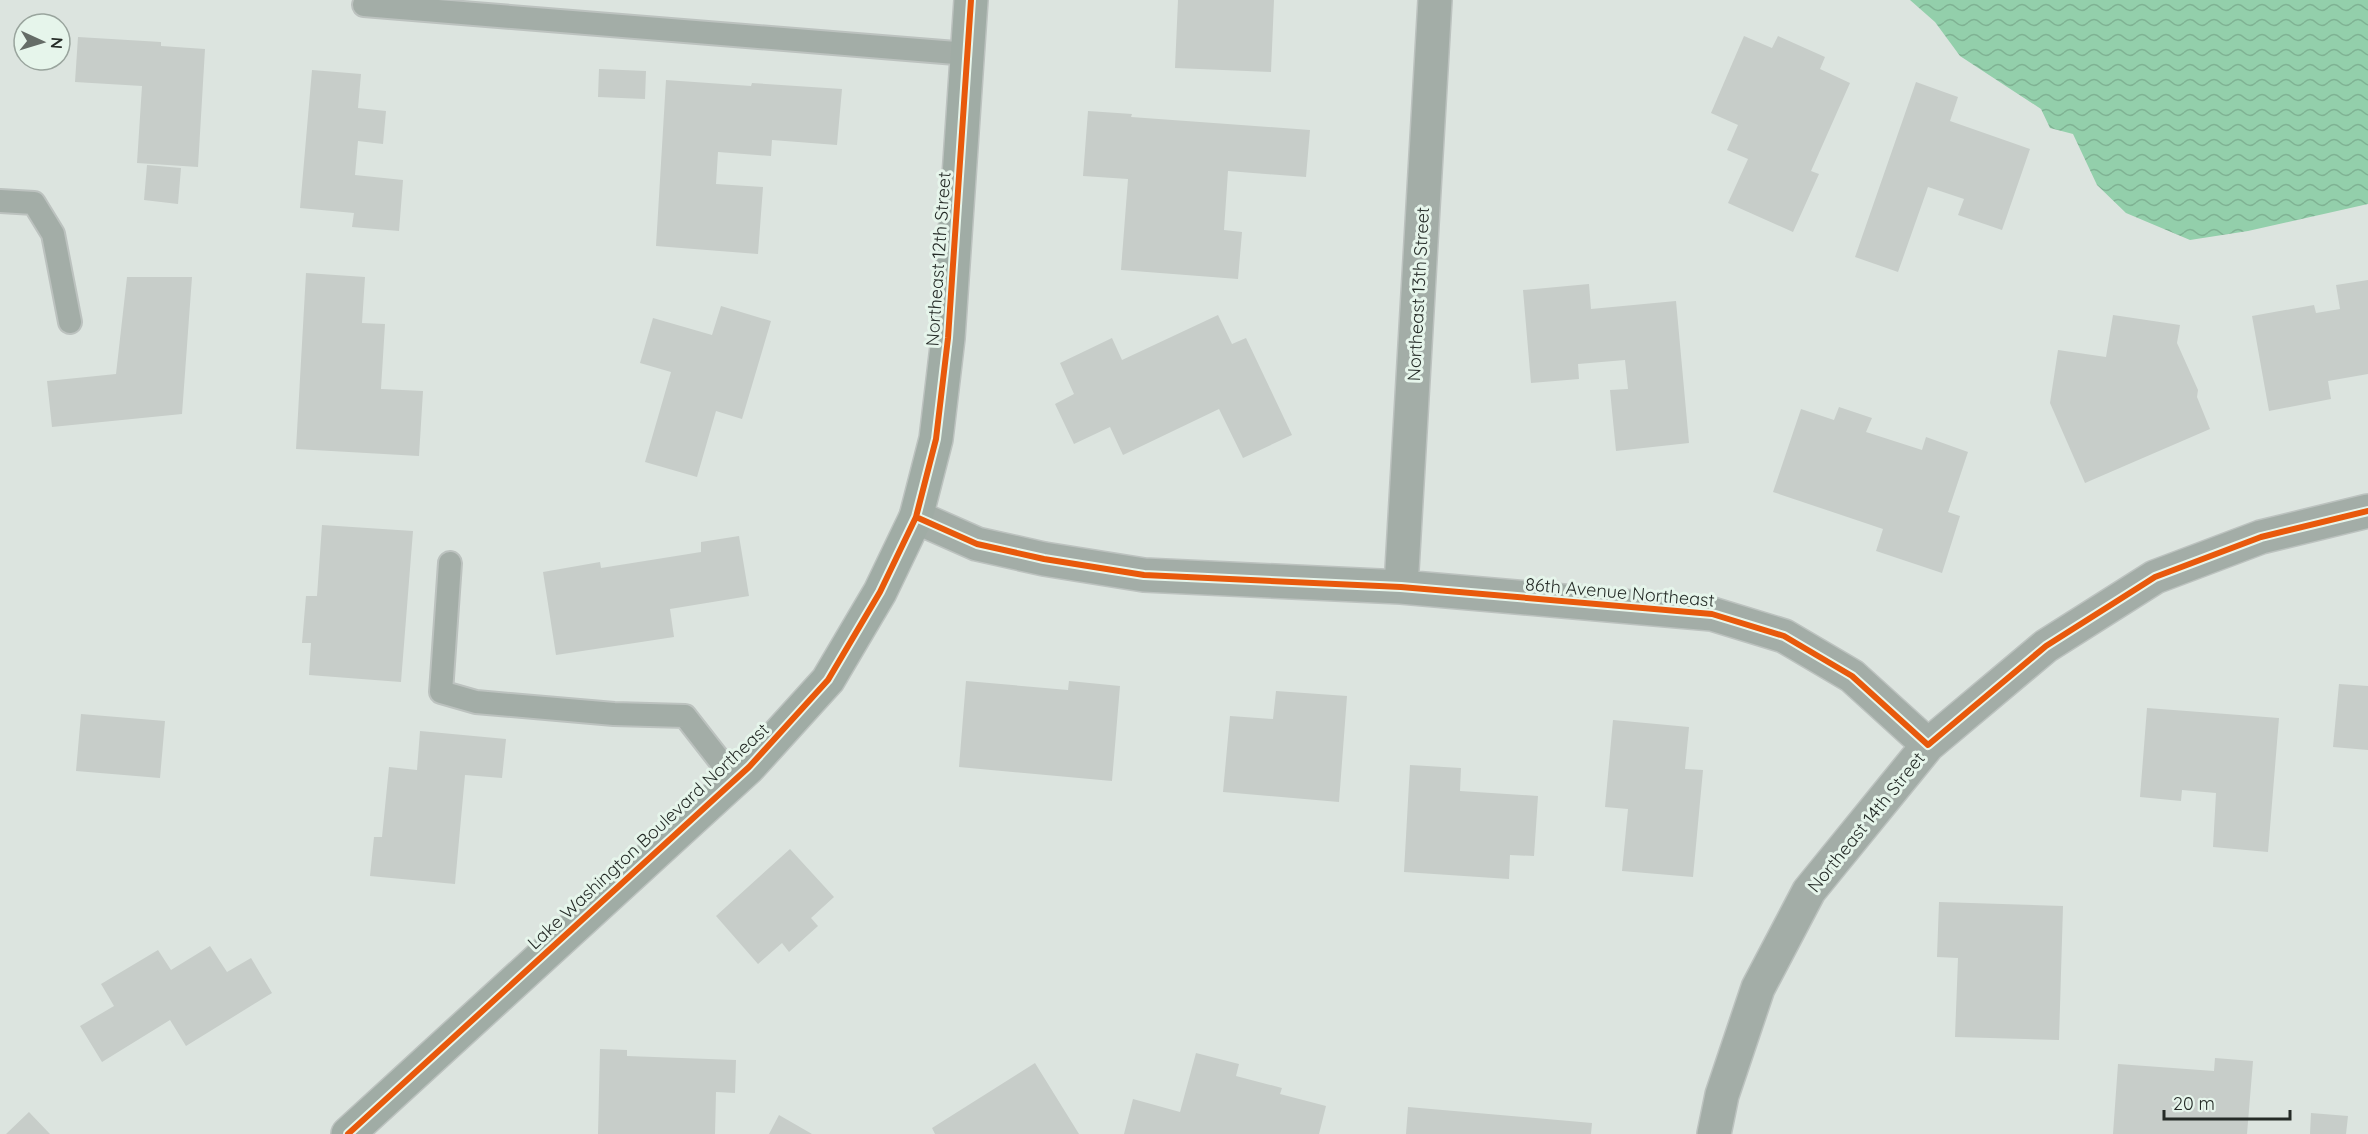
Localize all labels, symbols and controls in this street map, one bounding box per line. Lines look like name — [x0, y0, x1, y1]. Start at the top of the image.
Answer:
north arrow — [12, 12, 72, 72]
text: N — [47, 36, 67, 50]
street label: Northeast 12th Street — [920, 171, 956, 347]
street label: Northeast 13th Street — [1402, 206, 1434, 382]
street label: 86th Avenue Northeast — [1524, 572, 1716, 612]
street label: Lake Washington Boulevard Northeast — [522, 718, 774, 954]
street label: Northeast 14th Street — [1802, 747, 1930, 897]
scale bar — [2164, 1083, 2290, 1121]
text: 20 m — [2173, 1092, 2215, 1115]

